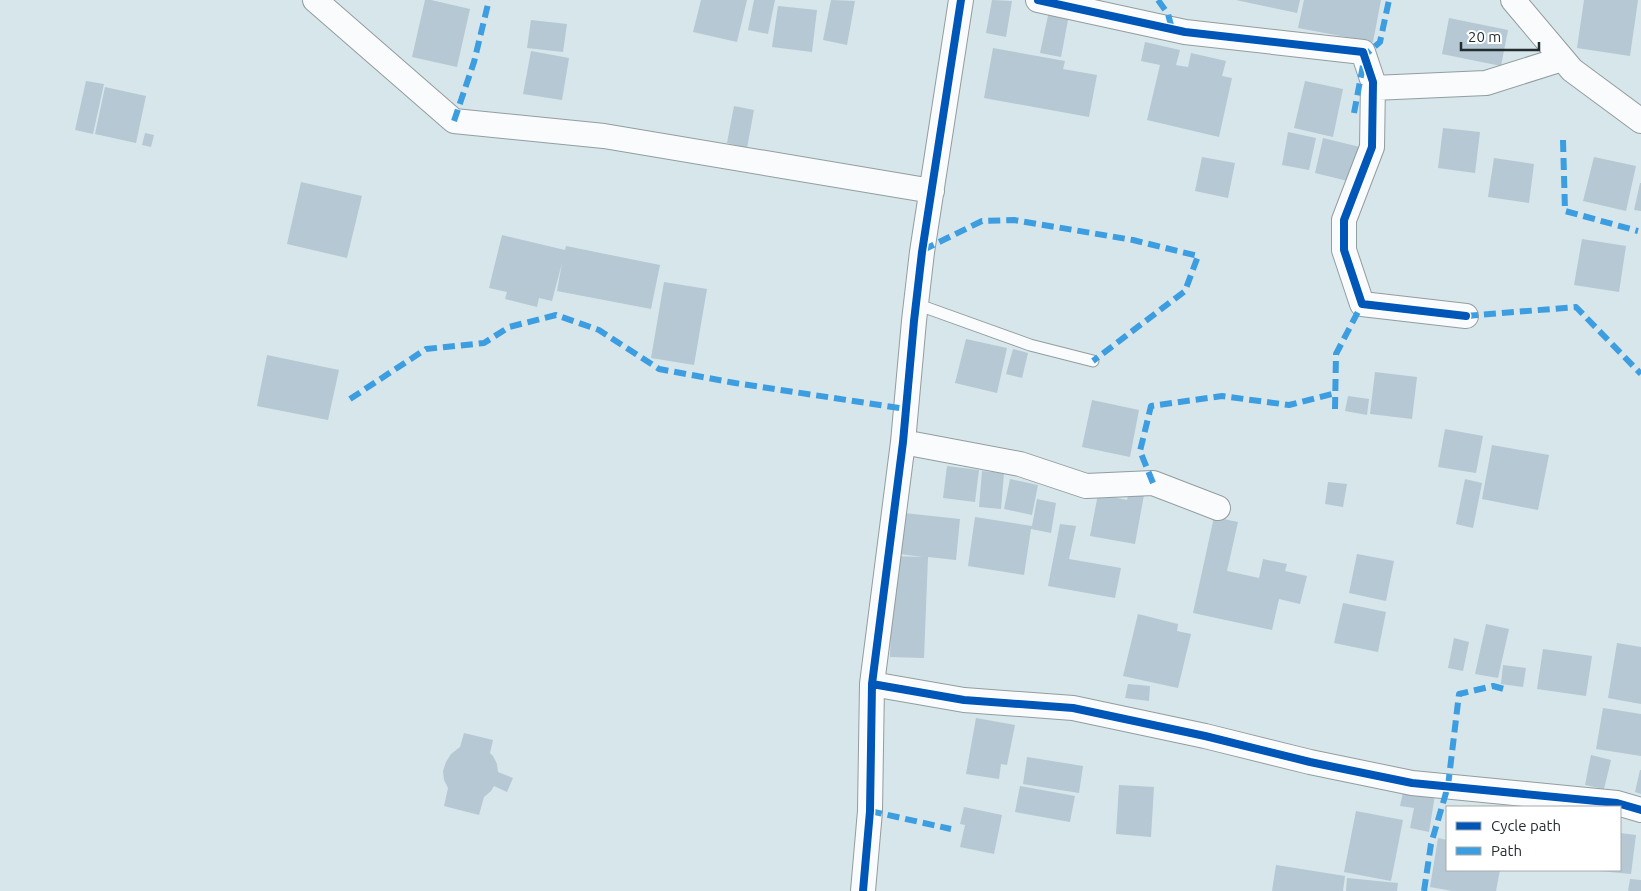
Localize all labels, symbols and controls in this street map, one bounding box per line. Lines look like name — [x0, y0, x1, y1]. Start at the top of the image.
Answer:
scale bar — [1461, 20, 1538, 52]
text: 20 m — [1468, 28, 1501, 45]
legend — [1446, 806, 1621, 871]
text: Cycle path — [1491, 817, 1561, 834]
text: Path — [1491, 842, 1522, 859]

